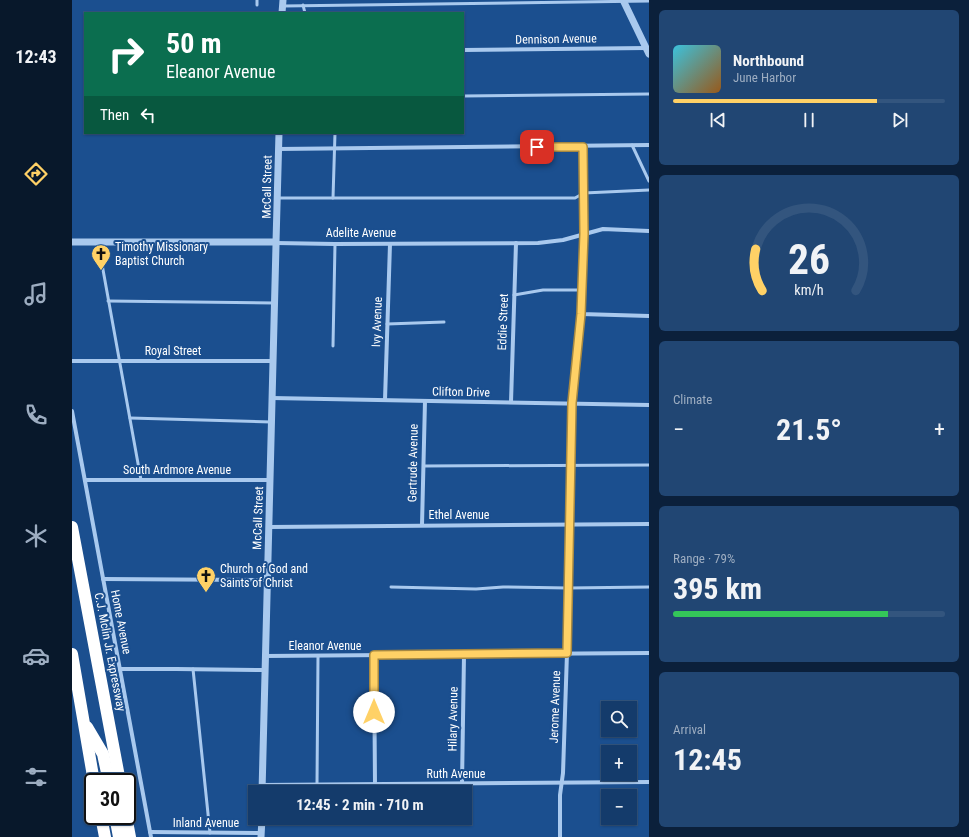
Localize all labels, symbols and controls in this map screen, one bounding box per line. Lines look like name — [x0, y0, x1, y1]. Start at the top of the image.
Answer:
text: 50 m — [166, 27, 222, 60]
icon: right — [100, 28, 152, 80]
street label: Dennison Avenue — [515, 31, 597, 47]
text: 12:43 — [15, 46, 57, 67]
text: Northbound — [733, 52, 804, 70]
text: Eleanor Avenue — [166, 61, 275, 82]
text: June Harbor — [733, 70, 796, 85]
icon: left — [137, 104, 159, 126]
text: Then — [100, 106, 129, 124]
icon: previous — [707, 109, 729, 131]
icon: pause — [798, 109, 820, 131]
icon: next — [889, 109, 911, 131]
pin — [520, 130, 554, 164]
icon: arrive — [526, 136, 548, 158]
street label: McCall Street — [259, 155, 275, 219]
icon: directions — [22, 160, 50, 188]
street label: Adelite Avenue — [326, 226, 397, 240]
text: 26 — [788, 235, 830, 284]
place label: Timothy Missionary Baptist Church — [115, 240, 208, 268]
church icon: Timothy Missionary Baptist Church — [90, 243, 112, 271]
icon: music — [22, 280, 50, 308]
text: km/h — [794, 282, 824, 298]
street label: Eddie Street — [495, 293, 511, 351]
street label: Ivy Avenue — [369, 296, 385, 347]
street label: Royal Street — [145, 344, 202, 358]
street label: Clifton Drive — [432, 384, 491, 400]
text: Climate — [673, 392, 712, 407]
icon: phone — [22, 401, 50, 429]
text: 21.5° — [776, 412, 842, 447]
text: − — [673, 417, 684, 442]
text: + — [934, 417, 945, 442]
street label: Gertrude Avenue — [405, 423, 421, 502]
street label: South Ardmore Avenue — [123, 463, 231, 477]
street label: McCall Street — [250, 486, 266, 550]
street label: Ethel Avenue — [429, 508, 490, 522]
icon: climate — [22, 522, 50, 550]
text: Range · 79% — [673, 551, 735, 566]
place label: Church of God and Saints of Christ — [220, 562, 308, 590]
church icon: Church of God and Saints of Christ — [195, 565, 217, 593]
text: 395 km — [673, 571, 762, 606]
street label: Home Avenue — [108, 589, 134, 656]
street label: C.J. Mclin Jr. Expressway — [92, 591, 128, 713]
street label: Eleanor Avenue — [289, 639, 362, 653]
icon: car — [22, 642, 50, 670]
street label: Jerome Avenue — [547, 670, 563, 744]
street label: Hilary Avenue — [445, 686, 461, 752]
position arrow — [353, 691, 395, 733]
map controls — [601, 701, 637, 825]
button: search — [601, 701, 637, 737]
text: Arrival — [673, 722, 706, 737]
text: 12:45 — [673, 742, 742, 777]
button: + — [601, 745, 637, 781]
icon: filters — [22, 763, 50, 791]
street label: Ruth Avenue — [427, 767, 486, 781]
speed limit sign: 30 — [84, 773, 136, 825]
button: − — [601, 789, 637, 825]
text: 12:45 · 2 min · 710 m — [296, 796, 424, 814]
street label: Inland Avenue — [173, 816, 240, 830]

